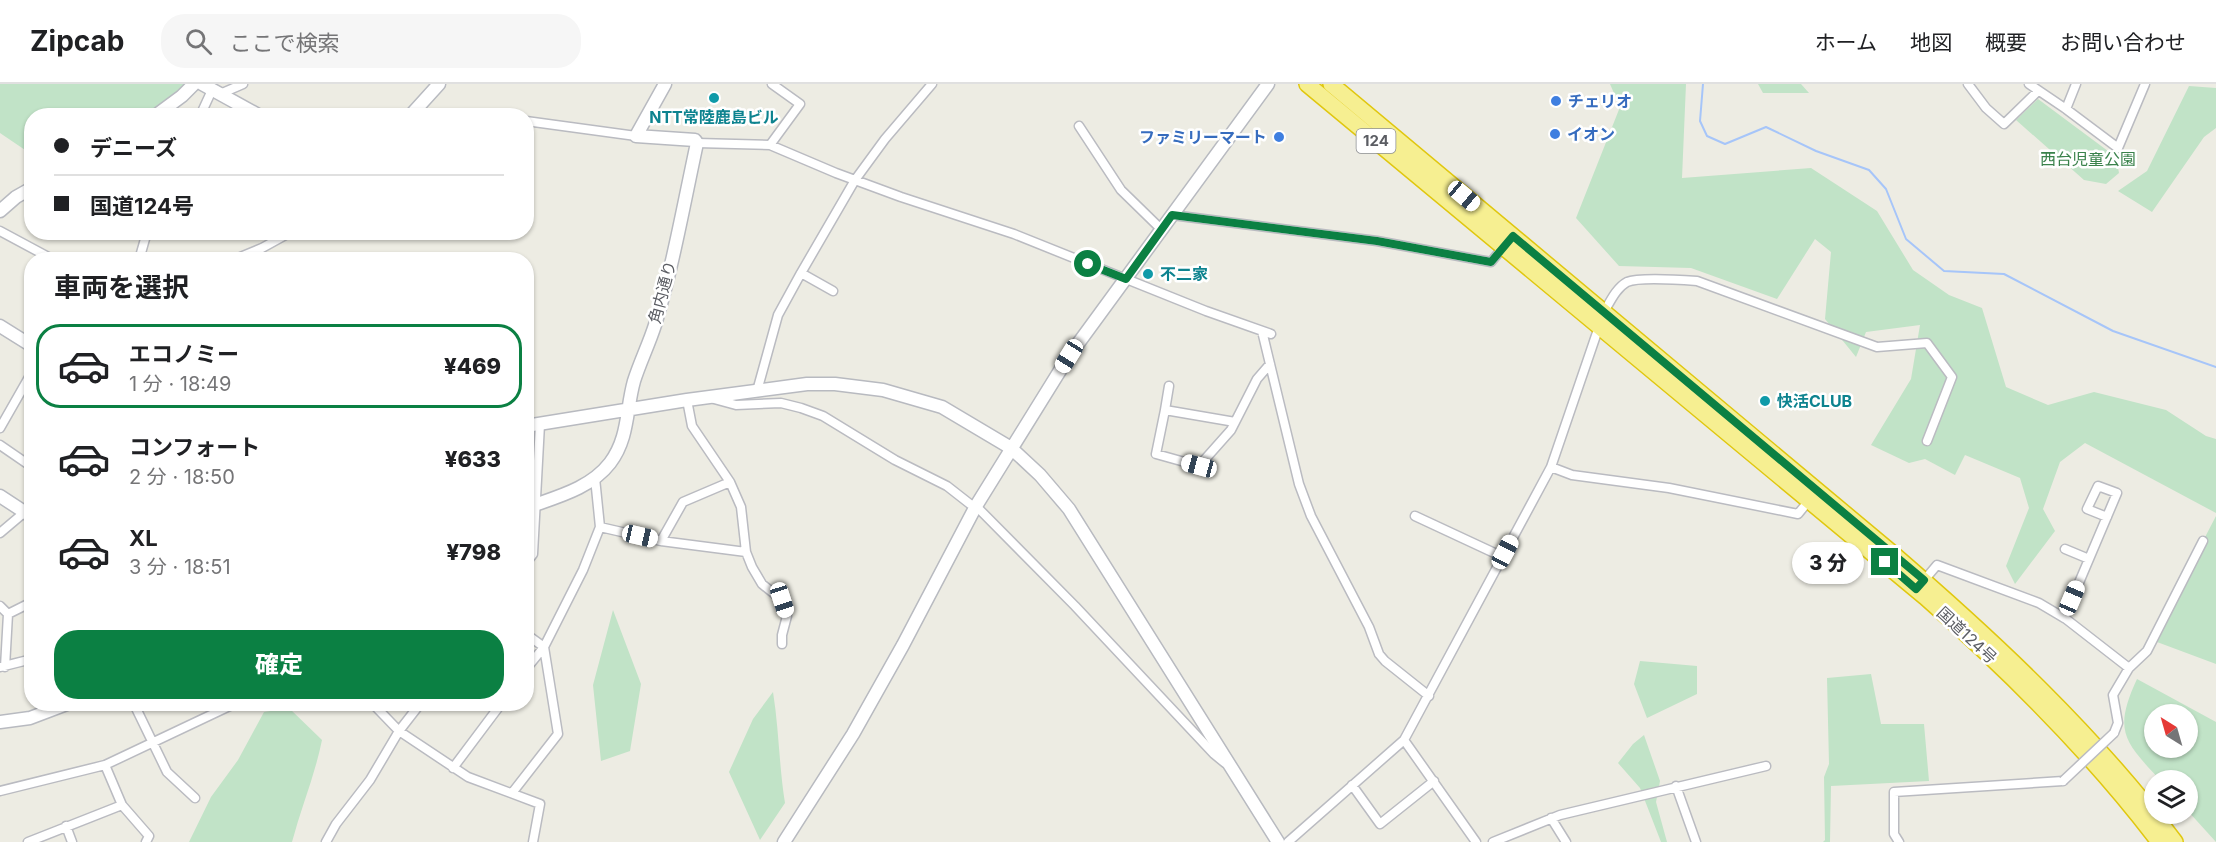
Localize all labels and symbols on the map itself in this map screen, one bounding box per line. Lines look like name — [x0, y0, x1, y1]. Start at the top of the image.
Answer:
marker: NTT常陸鹿島ビル — [707, 91, 721, 105]
place label: チェリオ — [1568, 91, 1632, 111]
marker: チェリオ — [1549, 94, 1563, 108]
place label: NTT常陸鹿島ビル — [649, 107, 779, 127]
place label: イオン — [1567, 124, 1615, 144]
place label: ファミリーマート — [1139, 127, 1267, 147]
marker: イオン — [1548, 127, 1562, 141]
road number: 124 — [1356, 129, 1396, 153]
marker: ファミリーマート — [1272, 130, 1286, 144]
park label: 西台児童公園 — [2040, 149, 2136, 169]
car — [1444, 178, 1484, 214]
route start — [1074, 250, 1101, 277]
street label: 角内通り — [644, 258, 680, 326]
place label: 不二家 — [1160, 264, 1208, 284]
marker: 不二家 — [1141, 267, 1155, 281]
car — [1052, 336, 1086, 376]
place label: 快活CLUB — [1777, 391, 1852, 411]
marker: 快活CLUB — [1758, 394, 1772, 408]
car — [1179, 453, 1219, 479]
car — [620, 523, 660, 549]
car — [1489, 532, 1521, 572]
callout: 3 分 — [1792, 541, 1864, 583]
route end — [1871, 548, 1898, 575]
car — [2057, 578, 2087, 618]
car — [768, 580, 796, 620]
street label: 国道124号 — [1933, 602, 2001, 668]
north arrow — [2144, 704, 2198, 758]

